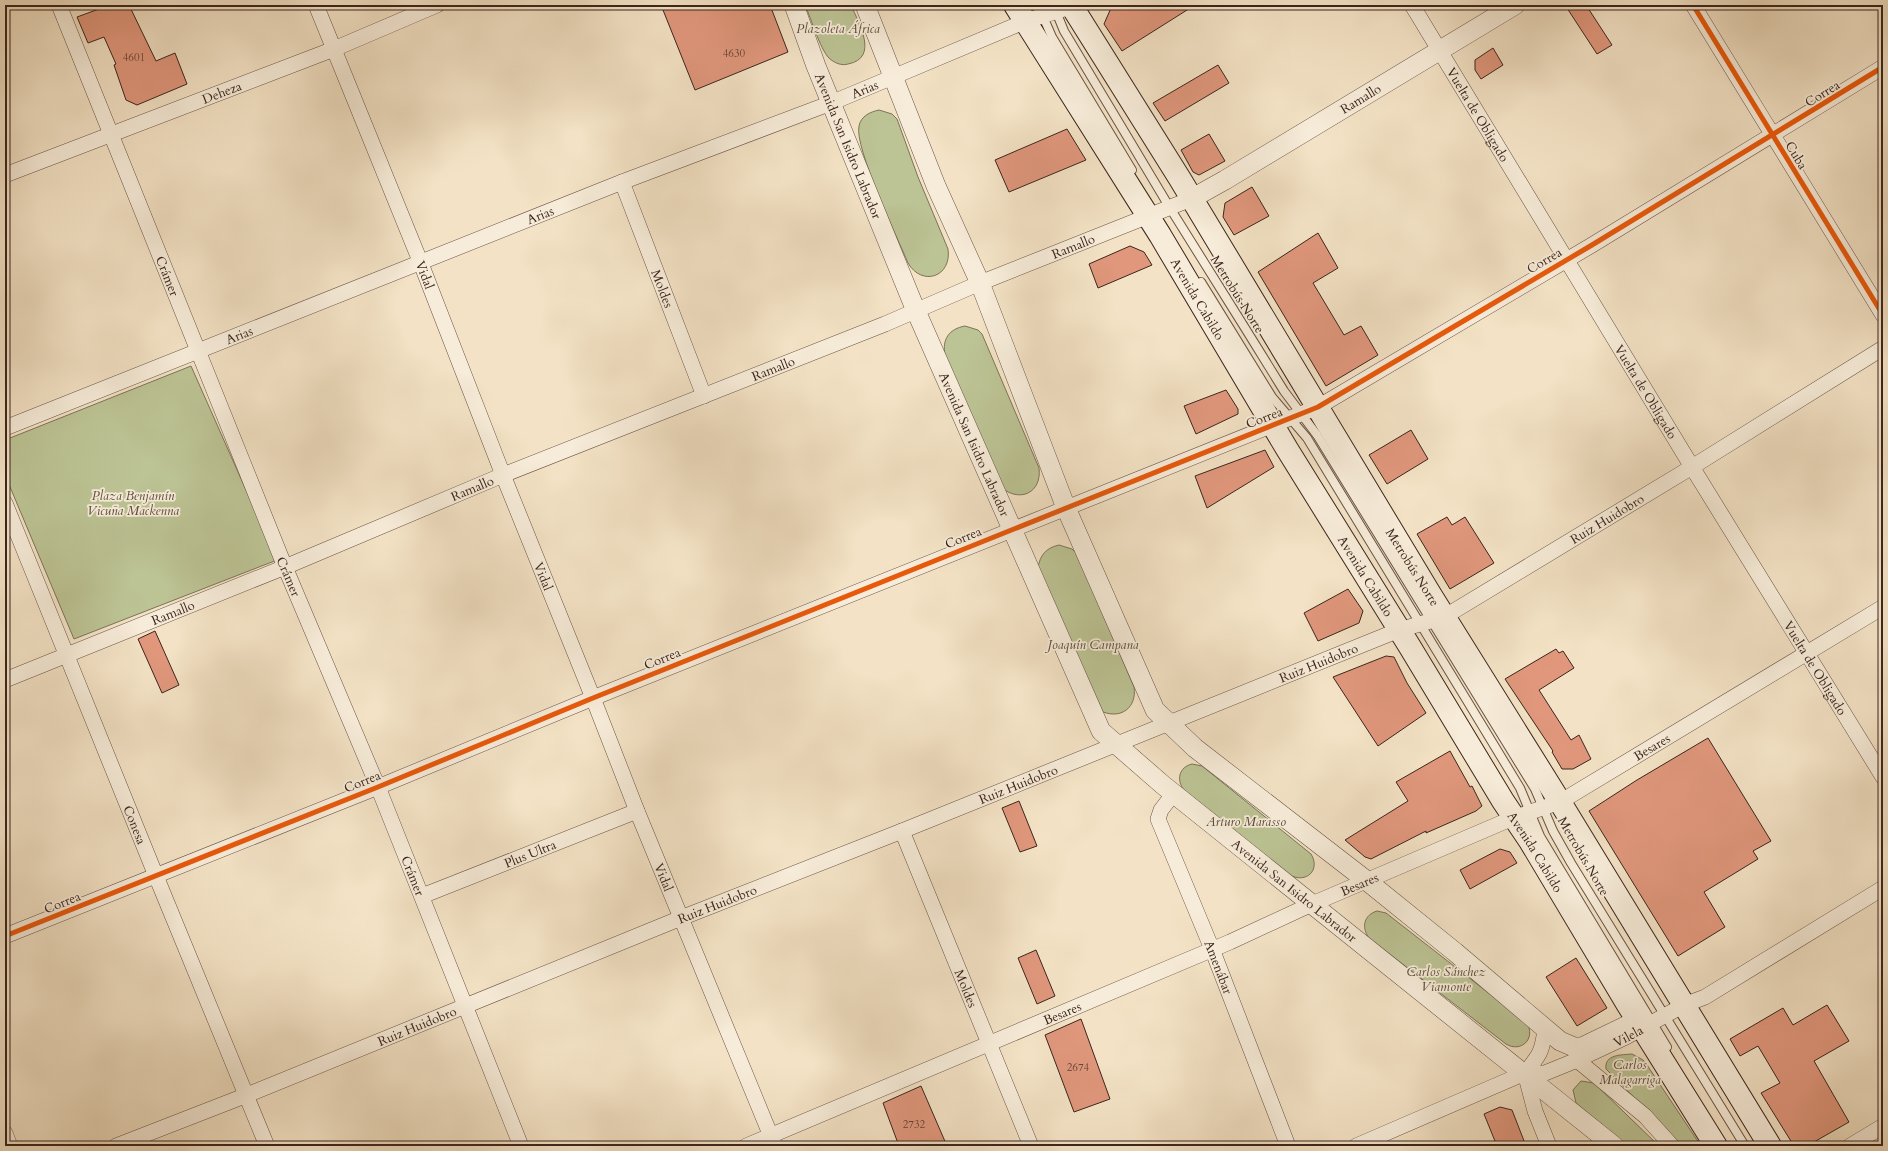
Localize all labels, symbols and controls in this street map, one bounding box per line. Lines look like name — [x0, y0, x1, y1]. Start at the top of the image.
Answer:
park label: Plazoleta África — [796, 20, 880, 38]
house number: 4630 — [723, 46, 746, 61]
house number: 4601 — [123, 50, 145, 65]
street label: Vuelta de Obligado — [1442, 64, 1513, 166]
street label: Avenida San Isidro Labrador — [810, 70, 886, 222]
street label: Arias — [849, 76, 881, 103]
street label: Correa — [1802, 76, 1844, 112]
street label: Deheza — [200, 77, 245, 109]
street label: Ramallo — [1337, 80, 1385, 119]
street label: Cuba — [1781, 138, 1812, 173]
street label: Arias — [524, 202, 557, 229]
street label: Ramallo — [1049, 230, 1098, 264]
street label: Correa — [1524, 243, 1566, 278]
street label: Metrobús Norte — [1206, 252, 1268, 337]
street label: Crámer — [151, 253, 183, 299]
street label: Avenida Cabildo — [1166, 255, 1228, 344]
street label: Vidal — [411, 258, 438, 293]
street label: Moldes — [646, 267, 677, 311]
street label: Arias — [223, 322, 256, 349]
street label: Vuelta de Obligado — [1610, 341, 1681, 443]
street label: Ramallo — [749, 353, 798, 386]
street label: Avenida San Isidro Labrador — [934, 370, 1014, 520]
street label: Correa — [1243, 403, 1286, 433]
street label: Ramallo — [448, 472, 497, 506]
park label: Plaza Benjamín Vicuña Mackenna — [87, 487, 179, 520]
street label: Ruiz Huidobro — [1567, 490, 1648, 549]
street label: Correa — [942, 522, 985, 553]
street label: Metrobús Norte — [1381, 525, 1443, 610]
street label: Avenida Cabildo — [1333, 532, 1397, 620]
street label: Crámer — [272, 554, 305, 600]
street label: Vidal — [529, 560, 557, 594]
street label: Ramallo — [149, 596, 197, 630]
street label: Vuelta de Obligado — [1779, 618, 1851, 719]
park label: Joaquín Campana — [1044, 636, 1139, 654]
street label: Ruiz Huidobro — [1277, 640, 1361, 688]
street label: Correa — [641, 643, 684, 674]
street label: Besares — [1631, 730, 1674, 765]
street label: Ruiz Huidobro — [976, 761, 1061, 809]
street label: Correa — [341, 766, 384, 797]
street label: Conesa — [118, 803, 150, 847]
street label: Avenida Cabildo — [1503, 808, 1567, 896]
park label: Arturo Marasso — [1205, 813, 1286, 831]
street label: Metrobús Norte — [1553, 814, 1613, 900]
street label: Avenida San Isidro Labrador — [1227, 835, 1361, 947]
street label: Plus Ultra — [502, 836, 559, 873]
street label: Crámer — [396, 853, 429, 899]
street label: Vidal — [649, 861, 677, 895]
street label: Besares — [1338, 869, 1381, 901]
street label: Ruiz Huidobro — [675, 881, 760, 928]
street label: Correa — [41, 887, 84, 918]
street label: Amenábar — [1199, 938, 1237, 997]
park label: Carlos Sánchez Viamonte — [1406, 963, 1486, 996]
street label: Moldes — [950, 967, 981, 1011]
street label: Besares — [1041, 998, 1084, 1030]
street label: Ruiz Huidobro — [375, 1003, 459, 1051]
street label: Vilela — [1610, 1021, 1647, 1052]
park label: Carlos Malagarriga — [1599, 1056, 1661, 1089]
house number: 2674 — [1067, 1060, 1090, 1075]
house number: 2732 — [903, 1117, 926, 1132]

